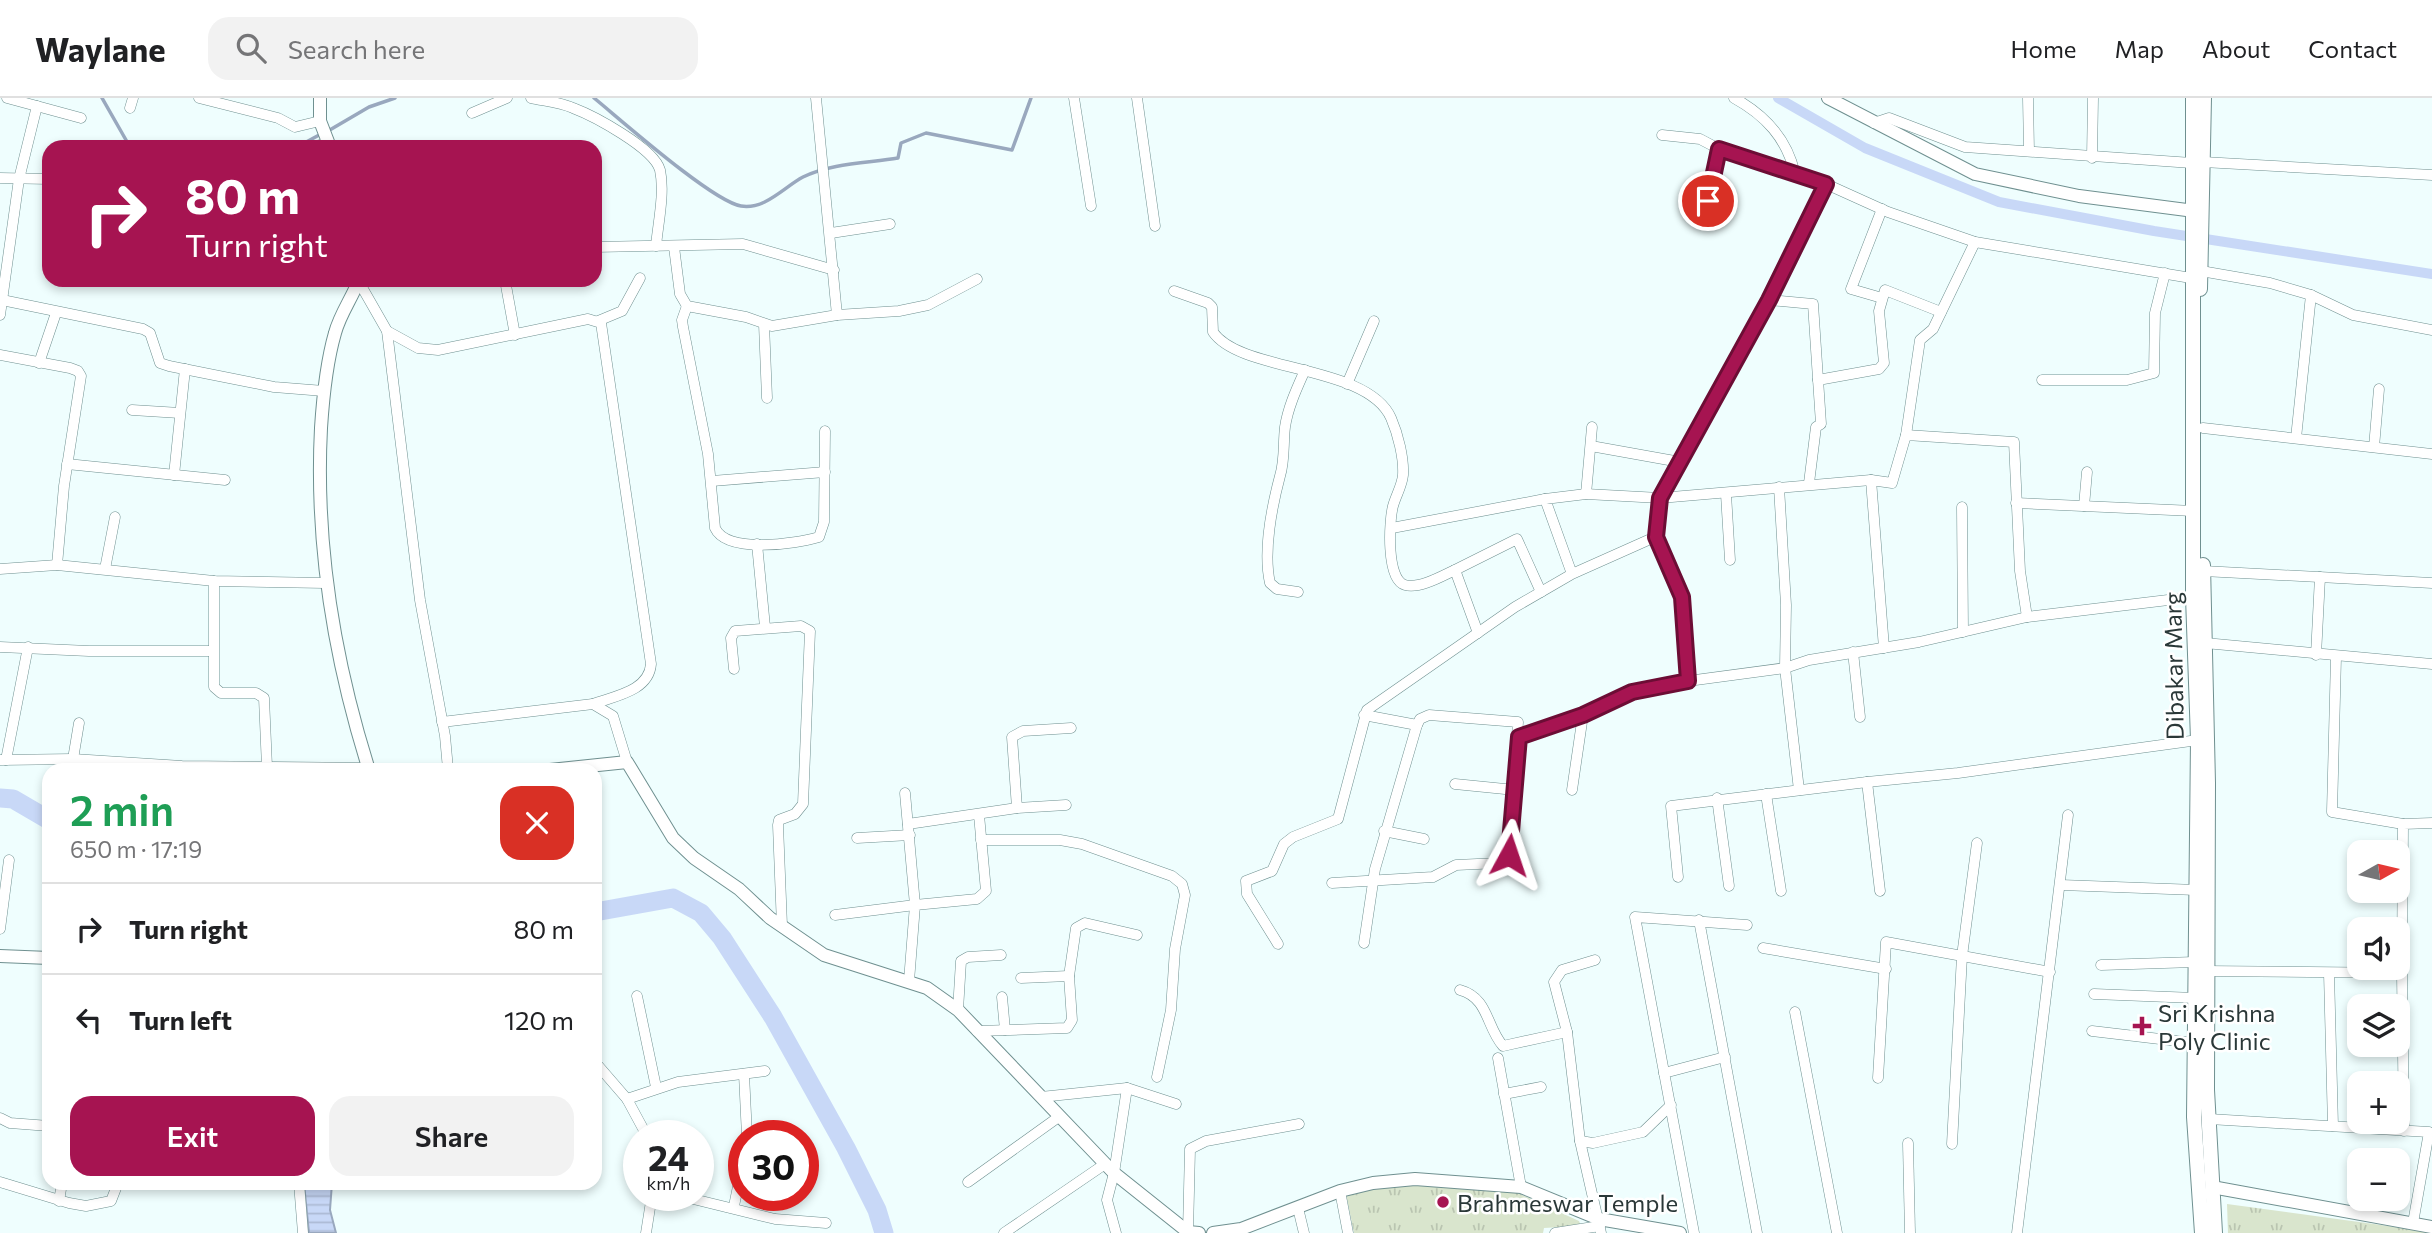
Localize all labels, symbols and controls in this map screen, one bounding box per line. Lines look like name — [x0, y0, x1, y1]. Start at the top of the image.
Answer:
search box — [208, 17, 698, 80]
text: Waylane — [35, 28, 166, 69]
icon: search — [232, 29, 270, 67]
text: Search here — [288, 33, 425, 64]
text: Home — [2011, 34, 2077, 63]
text: Map — [2115, 34, 2164, 63]
text: About — [2202, 34, 2270, 63]
text: Contact — [2308, 34, 2397, 63]
text: 80 m — [185, 164, 300, 224]
icon: right — [70, 168, 161, 259]
pin — [1678, 171, 1738, 231]
icon: arrive — [1689, 182, 1727, 220]
text: Turn right — [185, 224, 328, 264]
street label: Dibakar Marg — [2157, 592, 2189, 740]
text: 2 min — [70, 783, 174, 835]
button: close — [500, 786, 574, 860]
position arrow — [1472, 818, 1546, 892]
text: 650 m · 17:19 — [70, 835, 202, 863]
north arrow — [2347, 840, 2410, 903]
map controls — [2347, 840, 2410, 1211]
icon: right — [70, 910, 108, 948]
text: Turn right — [129, 913, 248, 944]
text: 80 m — [514, 913, 574, 944]
button: sound — [2347, 917, 2410, 980]
button: layers — [2347, 994, 2410, 1057]
place label: Sri Krishna Poly Clinic — [2158, 998, 2275, 1055]
icon: left — [70, 1001, 108, 1039]
text: Turn left — [129, 1004, 232, 1035]
text: 120 m — [504, 1004, 574, 1035]
marker: Sri Krishna Poly Clinic — [2132, 1016, 2152, 1036]
button: + — [2347, 1071, 2410, 1134]
button: Exit — [70, 1096, 315, 1176]
button: Share — [329, 1096, 574, 1176]
speed limit sign: 30 — [728, 1120, 819, 1211]
text: 24 — [648, 1135, 689, 1178]
button: − — [2347, 1148, 2410, 1211]
text: km/h — [647, 1172, 690, 1194]
place label: Brahmeswar Temple — [1457, 1188, 1678, 1217]
marker: Brahmeswar Temple — [1435, 1194, 1451, 1210]

